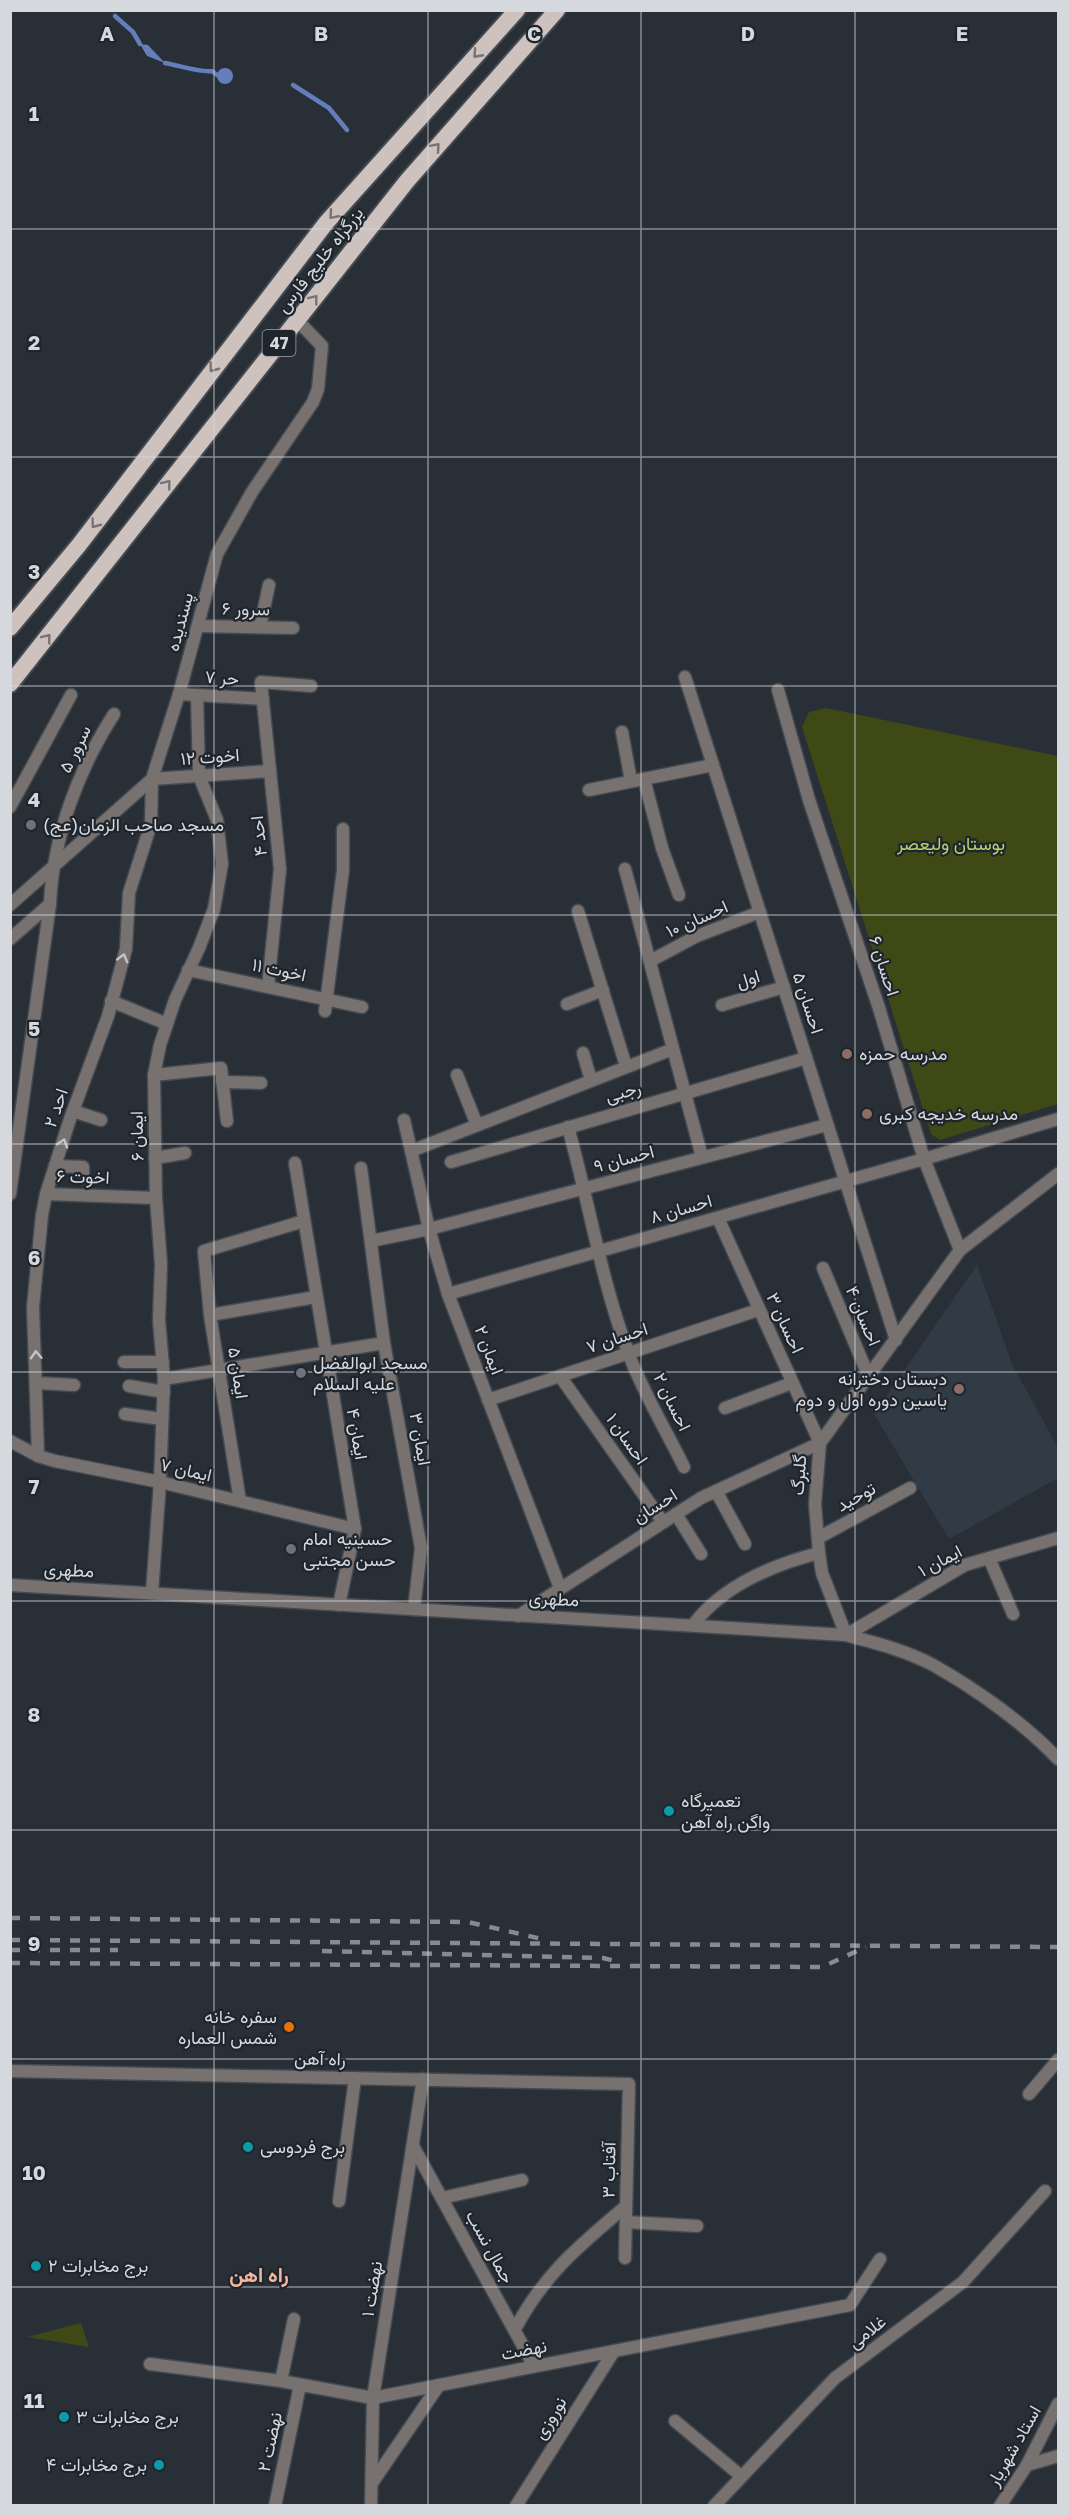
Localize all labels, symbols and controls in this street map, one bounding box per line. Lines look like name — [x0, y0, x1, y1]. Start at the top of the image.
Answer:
text: A — [100, 21, 114, 45]
text: B — [314, 21, 328, 45]
text: C — [527, 21, 541, 45]
text: D — [741, 21, 755, 45]
text: E — [956, 21, 968, 45]
one-way arrow — [473, 47, 484, 57]
text: 1 — [29, 101, 39, 125]
one-way arrow — [429, 143, 440, 154]
street label: بزرگراه خلیج فارس — [271, 202, 369, 318]
one-way arrow — [329, 208, 340, 219]
one-way arrow — [307, 295, 318, 306]
text: 2 — [28, 330, 40, 354]
road number: 47 — [262, 330, 296, 356]
one-way arrow — [209, 362, 220, 373]
one-way arrow — [159, 480, 170, 491]
one-way arrow — [92, 517, 103, 528]
text: 3 — [28, 559, 40, 583]
street label: پسندیده — [161, 590, 199, 654]
street label: سرور ۶ — [222, 597, 270, 620]
one-way arrow — [39, 634, 50, 645]
street label: حر ۷ — [204, 665, 240, 690]
street label: سرور ۵ — [53, 721, 96, 776]
street label: اخوت ۱۲ — [180, 743, 240, 770]
text: 4 — [28, 787, 40, 811]
place label: مسجد صاحب الزمان(عج) — [43, 813, 224, 837]
street label: احد ۴ — [245, 815, 271, 857]
marker: مسجد صاحب الزمان(عج) — [24, 818, 38, 832]
park label: بوستان ولیعصر — [896, 832, 1005, 855]
street label: احسان ۱۰ — [662, 895, 731, 941]
street label: احسان ۶ — [865, 933, 905, 998]
one-way arrow — [116, 953, 129, 963]
street label: اخوت ۱۱ — [250, 953, 308, 986]
street label: اول — [733, 964, 763, 993]
street label: احسان ۵ — [789, 969, 829, 1036]
text: 5 — [28, 1016, 40, 1040]
place label: مدرسه حمزه — [859, 1042, 947, 1065]
marker: مدرسه حمزه — [840, 1047, 854, 1061]
street label: رجبی — [602, 1075, 644, 1108]
street label: احد ۲ — [38, 1085, 72, 1130]
place label: مدرسه خدیجه کبری — [879, 1102, 1018, 1125]
marker: مدرسه خدیجه کبری — [860, 1107, 874, 1121]
street label: ایمان ۶ — [125, 1111, 147, 1161]
one-way arrow — [55, 1138, 68, 1149]
street label: احسان ۹ — [591, 1139, 656, 1177]
street label: اخوت ۶ — [56, 1164, 110, 1189]
street label: احسان ۸ — [647, 1189, 714, 1227]
text: 6 — [28, 1245, 40, 1269]
street label: احسان ۴ — [841, 1282, 886, 1349]
street label: احسان ۳ — [762, 1289, 810, 1357]
street label: احسان ۷ — [583, 1317, 650, 1357]
street label: ایمان ۲ — [471, 1322, 509, 1377]
street label: ایمان ۵ — [224, 1345, 254, 1400]
one-way arrow — [29, 1351, 42, 1360]
place label: مسجد ابوالفضل علیه السلام — [313, 1351, 427, 1396]
marker: مسجد ابوالفضل علیه السلام — [294, 1366, 308, 1380]
place label: دبستان دخترانه یاسین دوره اول و دوم — [796, 1367, 947, 1412]
street label: احسان ۲ — [649, 1369, 696, 1434]
marker: دبستان دخترانه یاسین دوره اول و دوم — [952, 1382, 966, 1396]
street label: ایمان ۴ — [343, 1406, 373, 1461]
street label: احسان ۱ — [602, 1408, 653, 1469]
street label: ایمان ۳ — [406, 1411, 436, 1467]
street label: ایمان ۷ — [158, 1452, 214, 1486]
street label: گلبرگ — [786, 1454, 811, 1496]
text: 7 — [29, 1474, 40, 1498]
street label: توحید — [832, 1476, 880, 1517]
street label: احسان — [628, 1483, 681, 1527]
place label: حسینیه امام حسن مجتبی — [303, 1527, 396, 1571]
street label: ایمان ۱ — [914, 1539, 965, 1581]
marker: حسینیه امام حسن مجتبی — [284, 1542, 298, 1556]
street label: مطهری — [43, 1557, 95, 1582]
street label: مطهری — [528, 1586, 580, 1611]
text: 8 — [28, 1702, 40, 1726]
place label: تعمیرگاه واگن راه آهن — [681, 1789, 770, 1833]
marker: تعمیرگاه واگن راه آهن — [662, 1804, 676, 1818]
text: 9 — [28, 1931, 40, 1955]
place label: سفره خانه شمس العماره — [178, 2005, 277, 2049]
marker: سفره خانه شمس العماره — [282, 2020, 296, 2034]
street label: راه آهن — [294, 2047, 346, 2070]
place label: برج فردوسی — [260, 2135, 345, 2159]
marker: برج فردوسی — [241, 2140, 255, 2154]
street label: آفتاب ۳ — [597, 2140, 620, 2198]
text: 10 — [22, 2160, 46, 2184]
street label: جمال نسب — [461, 2206, 520, 2287]
place label: برج مخابرات ۲ — [48, 2254, 148, 2278]
marker: برج مخابرات ۲ — [29, 2259, 43, 2273]
street label: نهضت ۱ — [356, 2259, 387, 2318]
district label: راه اهن — [229, 2262, 289, 2288]
street label: غلامی — [843, 2310, 890, 2353]
street label: نهضت — [499, 2334, 549, 2365]
text: 11 — [24, 2388, 44, 2412]
street label: نوروزی — [528, 2392, 571, 2443]
street label: استاد شهریار — [981, 2401, 1046, 2491]
place label: برج مخابرات ۳ — [76, 2405, 179, 2429]
marker: برج مخابرات ۳ — [57, 2410, 71, 2424]
street label: نهضت ۲ — [252, 2410, 287, 2474]
place label: برج مخابرات ۴ — [46, 2453, 147, 2477]
marker: برج مخابرات ۴ — [152, 2458, 166, 2472]

